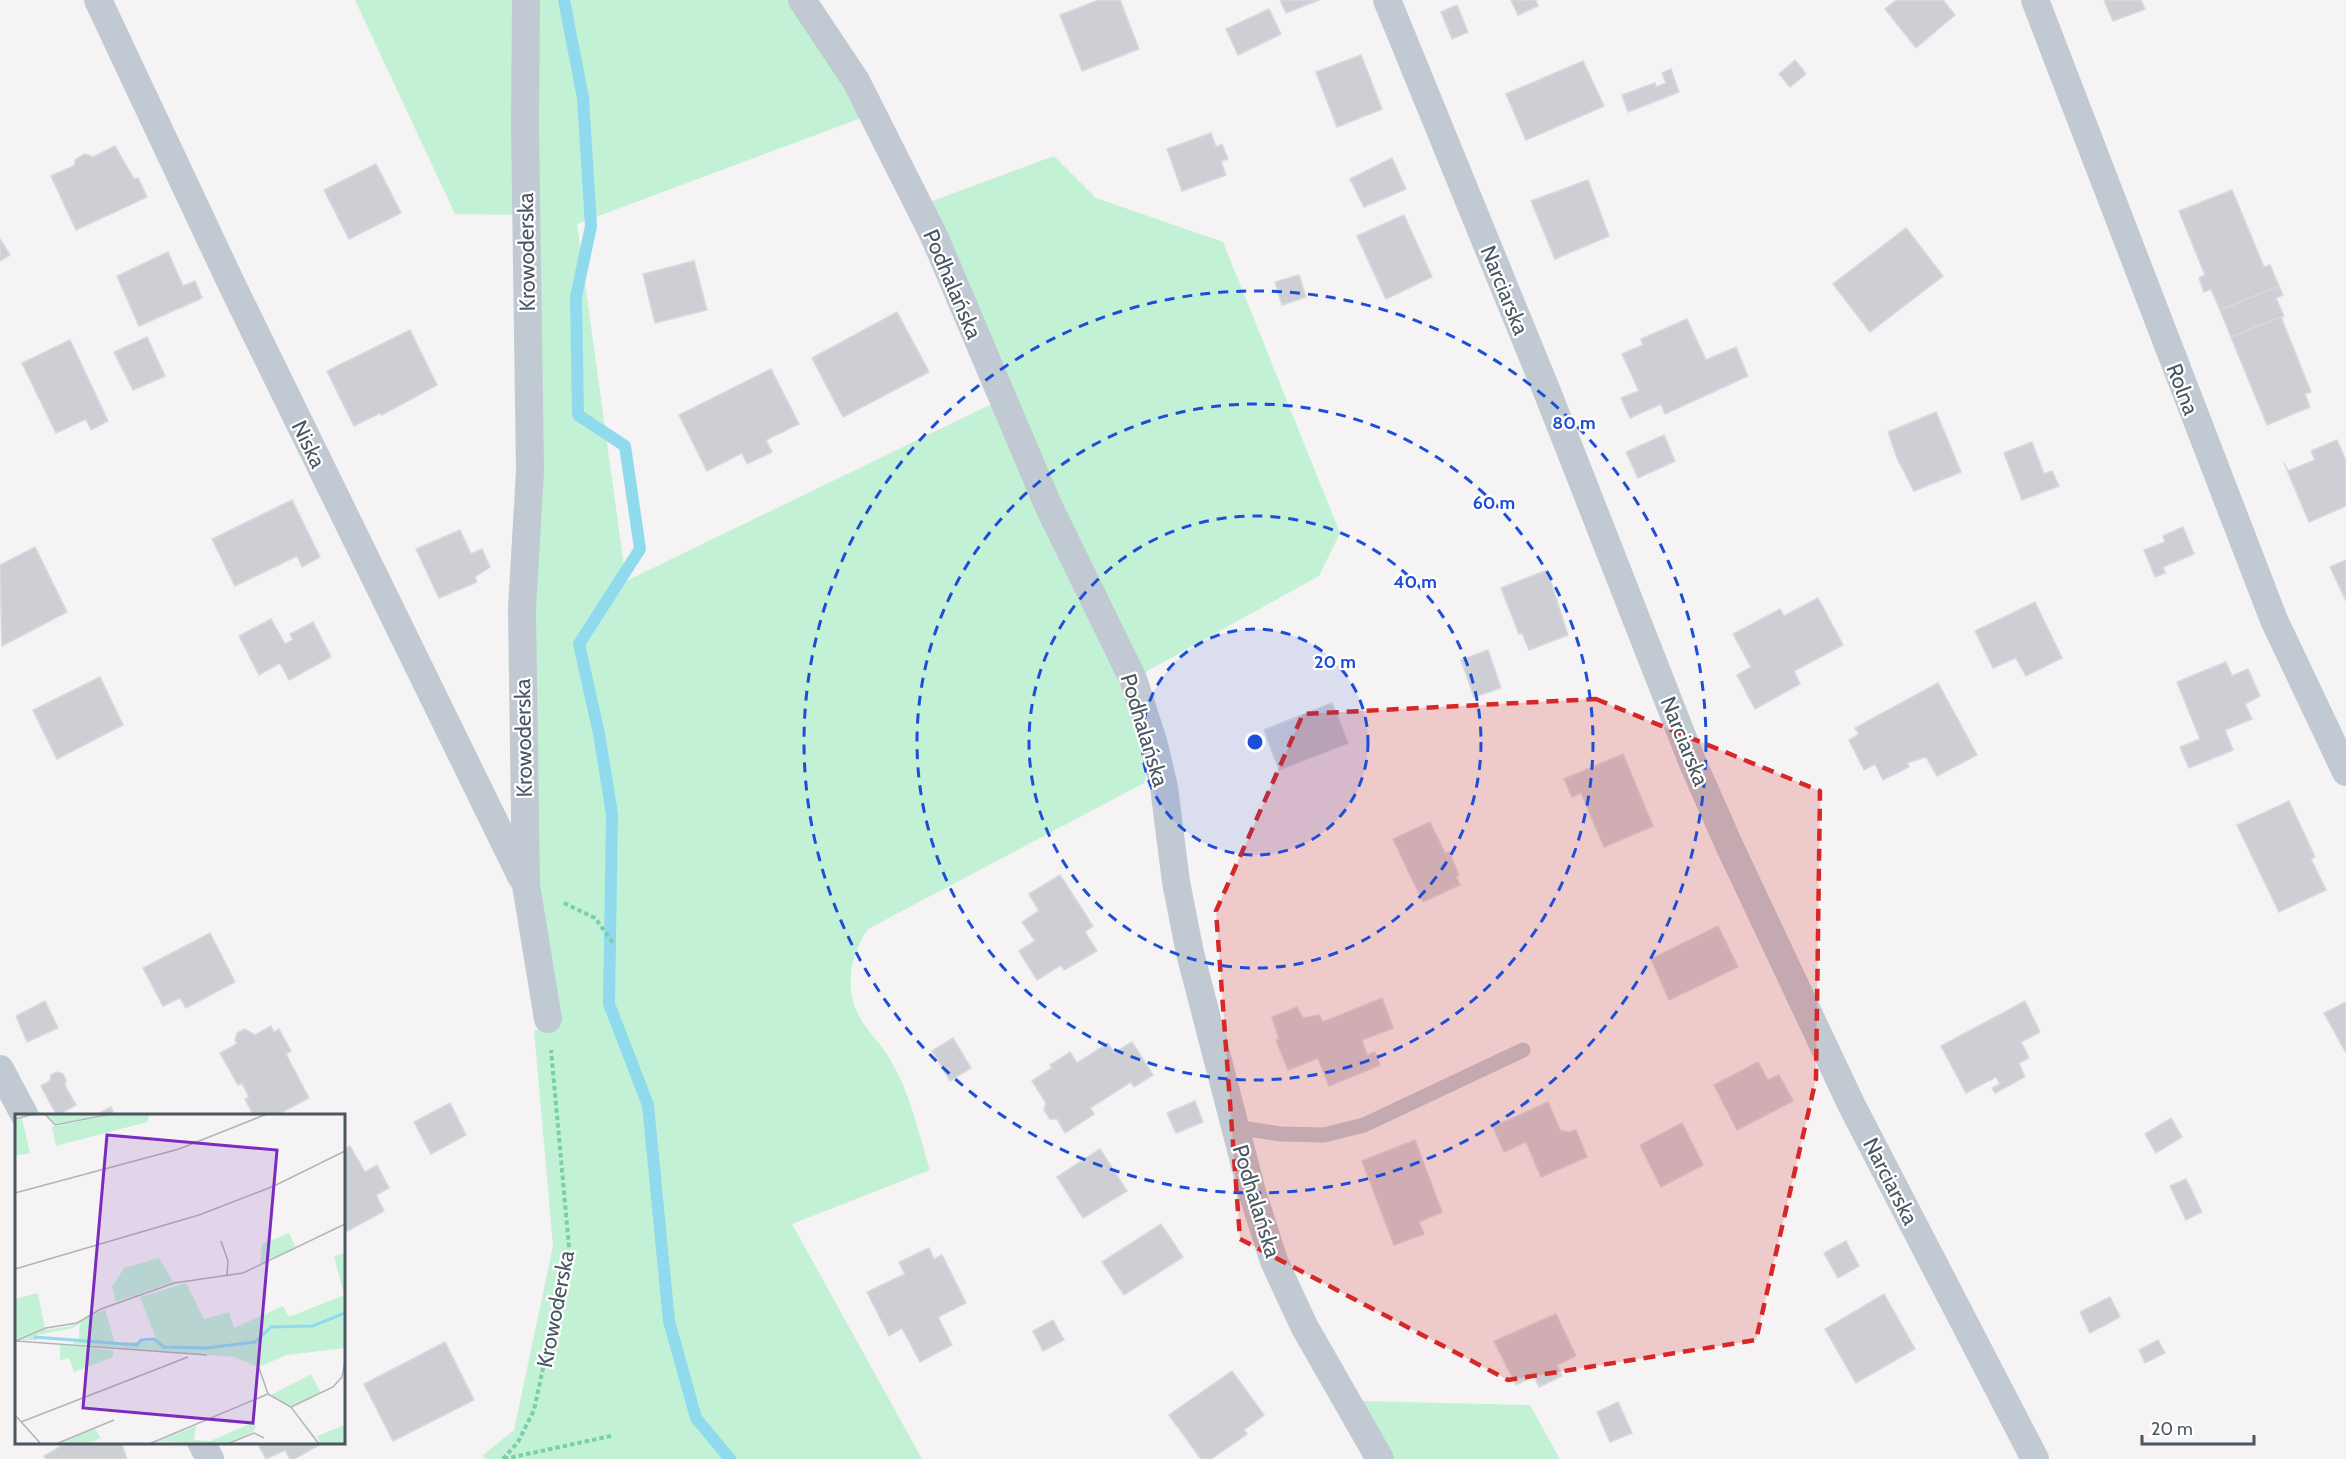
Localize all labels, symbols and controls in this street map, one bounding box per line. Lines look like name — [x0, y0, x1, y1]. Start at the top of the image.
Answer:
street label: Krowoderska — [512, 192, 541, 312]
street label: Podhalańska — [917, 225, 988, 344]
street label: Narciarska — [1474, 242, 1535, 339]
street label: Rolna — [2160, 360, 2205, 419]
text: 80 m — [1552, 412, 1596, 434]
street label: Niska — [286, 416, 332, 473]
text: 60 m — [1473, 492, 1515, 514]
text: 40 m — [1393, 571, 1437, 593]
text: 20 m — [1314, 651, 1356, 673]
street label: Podhalańska — [1115, 670, 1175, 790]
street label: Krowoderska — [509, 678, 538, 798]
street label: Narciarska — [1654, 693, 1715, 790]
centre of rings — [1245, 732, 1265, 752]
inset map — [15, 1114, 345, 1444]
street label: Narciarska — [1857, 1133, 1924, 1230]
street label: Podhalańska — [1227, 1141, 1287, 1261]
street label: Krowoderska — [531, 1248, 580, 1370]
scale bar — [2142, 1408, 2254, 1446]
text: 20 m — [2151, 1418, 2193, 1440]

